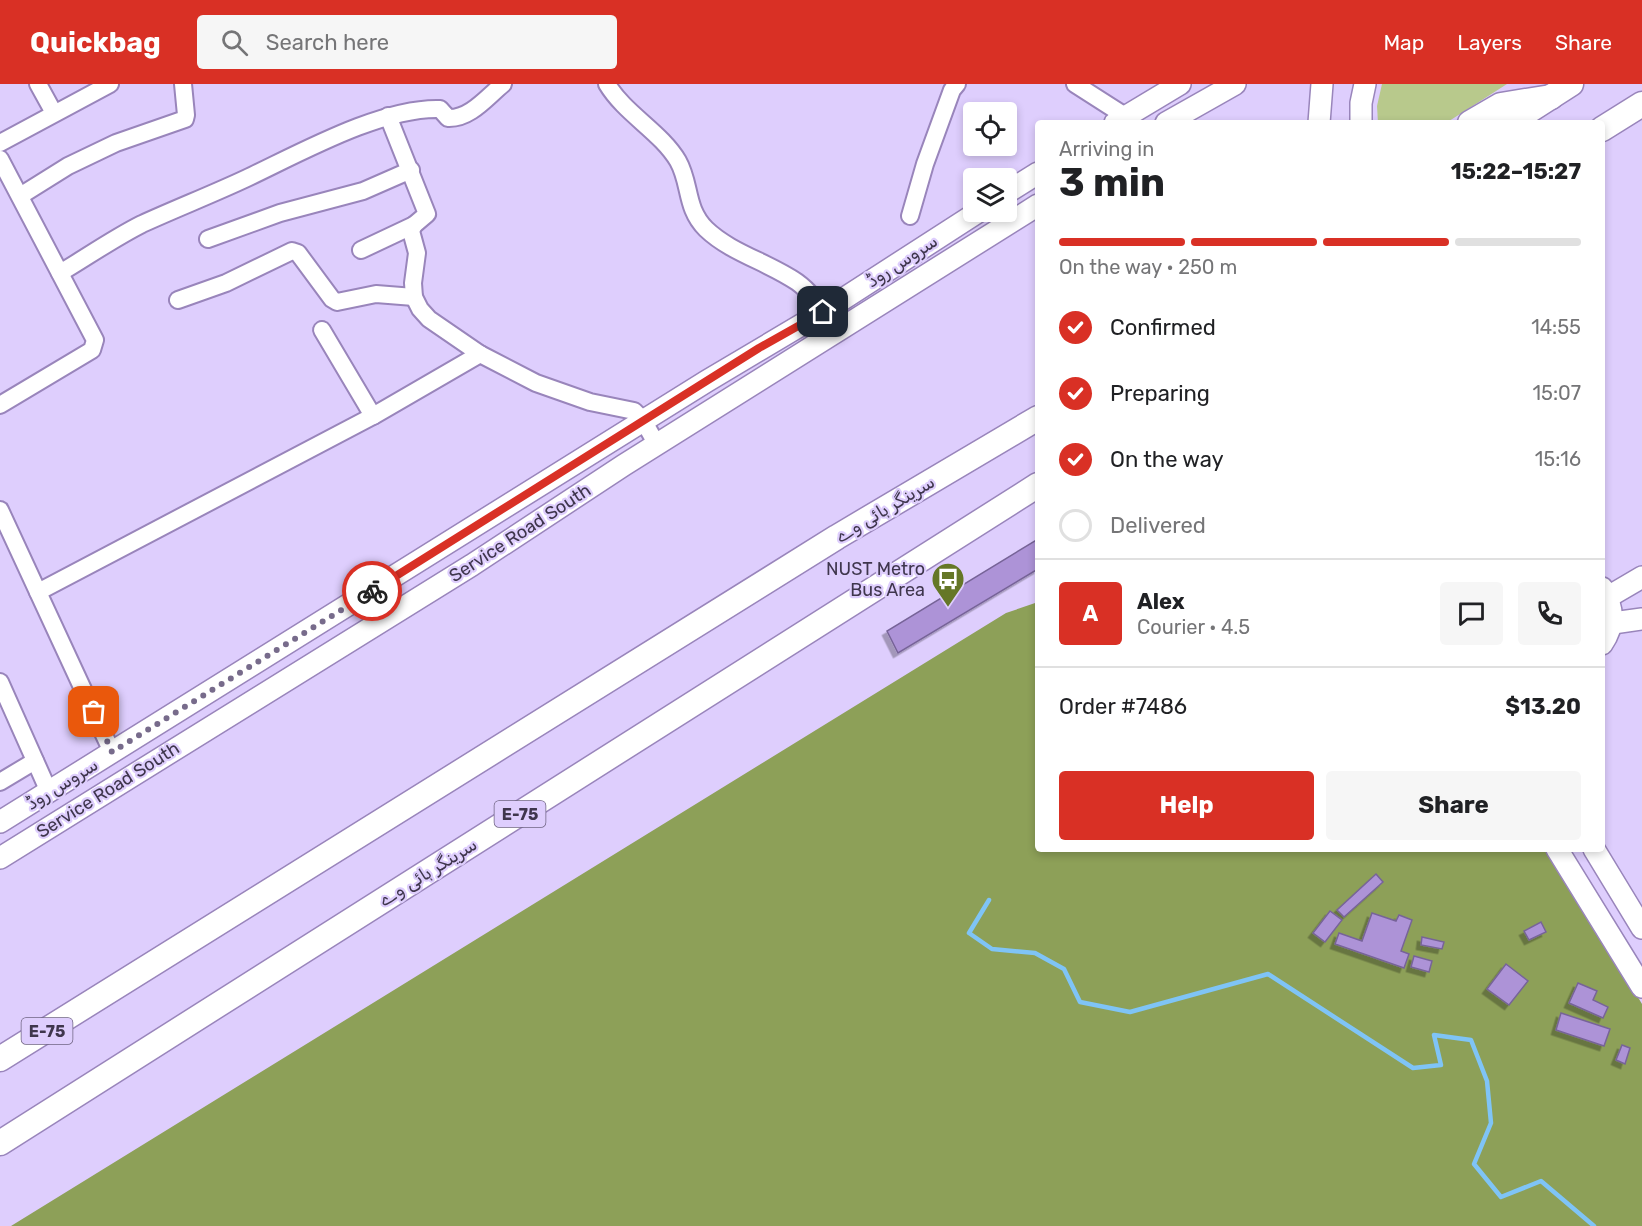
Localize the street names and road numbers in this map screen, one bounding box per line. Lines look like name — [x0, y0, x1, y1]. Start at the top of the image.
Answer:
street label: سروس روڈ — [862, 230, 942, 292]
street label: سرینگر ہائی وے — [832, 471, 938, 547]
street label: Service Road South — [445, 479, 595, 587]
street label: Service Road South — [32, 737, 184, 843]
street label: سروس روڈ — [22, 753, 102, 815]
road number: E-75 — [494, 801, 546, 827]
street label: سرینگر ہائی وے — [375, 833, 481, 911]
road number: E-75 — [22, 1018, 72, 1044]

